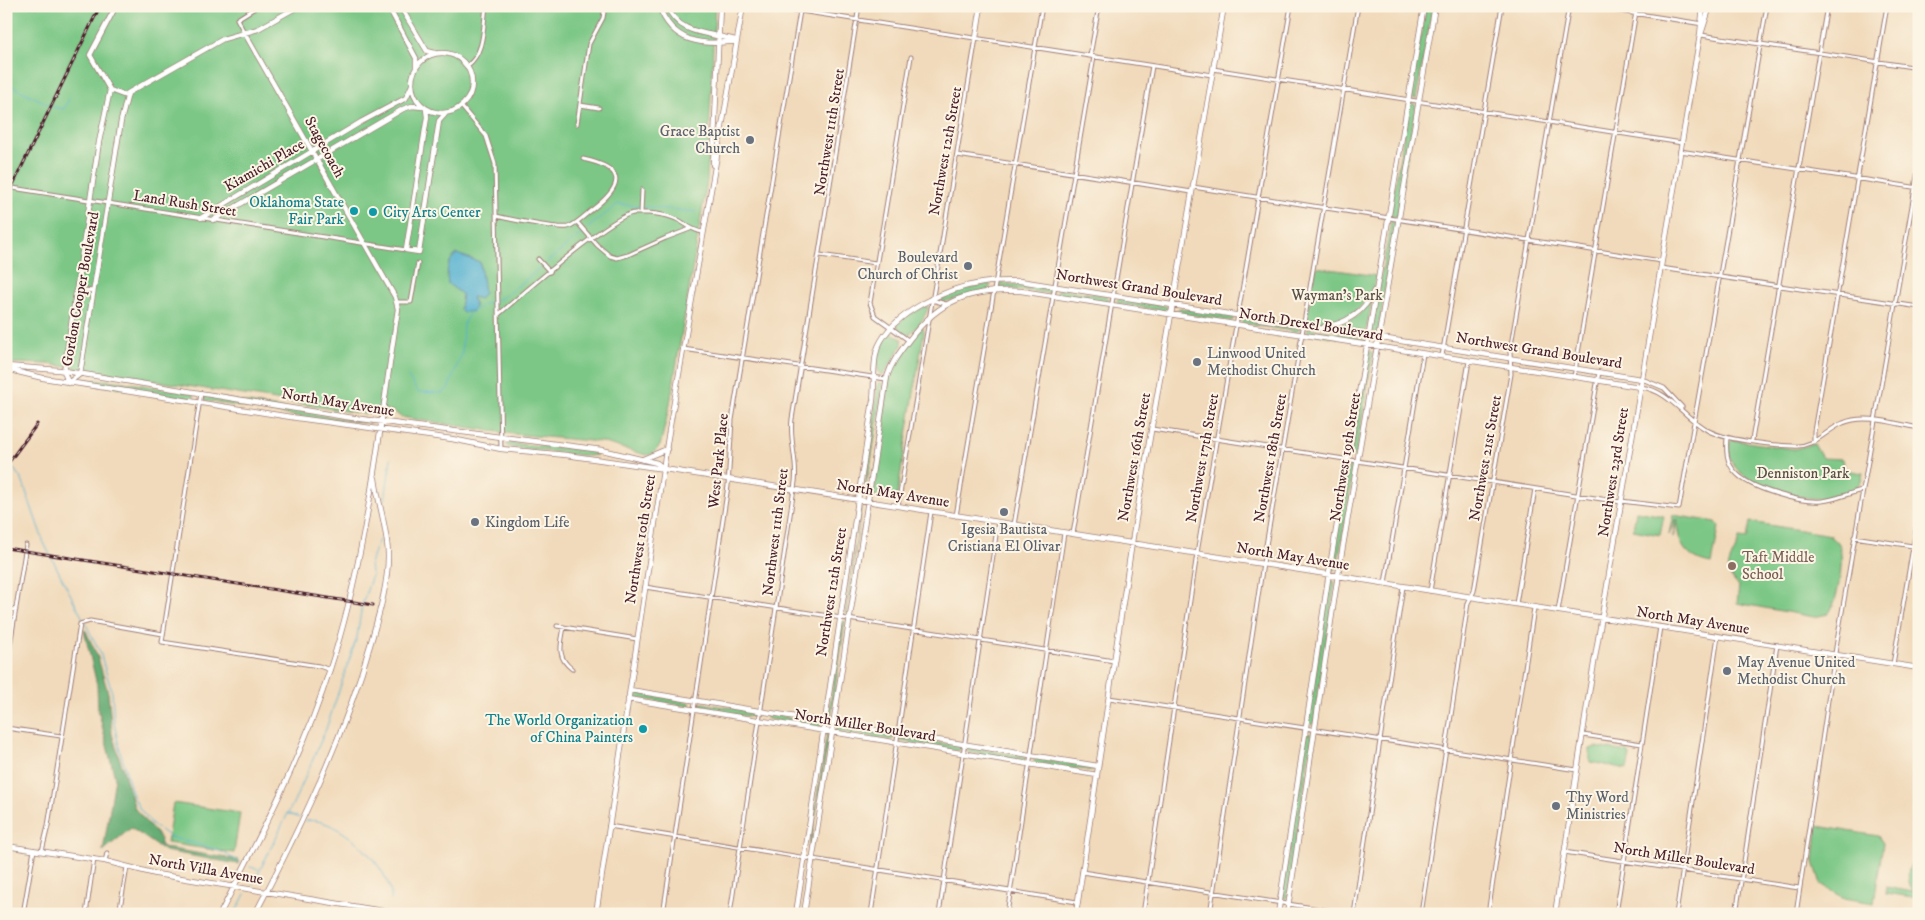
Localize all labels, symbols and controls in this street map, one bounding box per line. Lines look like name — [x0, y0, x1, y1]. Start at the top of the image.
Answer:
street label: Northwest 11th Street — [810, 67, 849, 197]
street label: Northwest 12th Street — [925, 85, 966, 217]
street label: Stagecoach — [300, 113, 349, 181]
place label: Grace Baptist Church — [660, 122, 740, 158]
marker: Grace Baptist Church — [744, 134, 756, 146]
street label: Kiamichi Place — [221, 135, 308, 196]
street label: Land Rush Street — [132, 186, 238, 221]
place label: Oklahoma State Fair Park — [249, 193, 345, 229]
place label: City Arts Center — [383, 203, 481, 222]
marker: Oklahoma State Fair Park — [348, 205, 360, 217]
marker: City Arts Center — [367, 206, 379, 218]
street label: Gordon Cooper Boulevard — [58, 210, 104, 368]
place label: Boulevard Church of Christ — [858, 248, 959, 284]
marker: Boulevard Church of Christ — [962, 260, 974, 272]
street label: Northwest Grand Boulevard — [1055, 265, 1224, 310]
park label: Wayman's Park — [1290, 286, 1383, 305]
street label: North Drexel Boulevard — [1238, 304, 1385, 345]
street label: Northwest Grand Boulevard — [1455, 328, 1624, 373]
place label: Linwood United Methodist Church — [1207, 344, 1316, 380]
marker: Linwood United Methodist Church — [1191, 356, 1203, 368]
street label: North May Avenue — [280, 384, 396, 421]
street label: Northwest 16th Street — [1114, 391, 1155, 523]
street label: Northwest 19th Street — [1326, 391, 1365, 523]
street label: Northwest 17th Street — [1182, 392, 1223, 524]
street label: Northwest 18th Street — [1250, 392, 1291, 524]
street label: Northwest 21st Street — [1465, 393, 1506, 523]
street label: Northwest 23rd Street — [1594, 406, 1633, 538]
street label: West Park Place — [704, 412, 733, 511]
park label: Denniston Park — [1756, 464, 1850, 483]
street label: Northwest 11th Street — [758, 467, 793, 597]
street label: Northwest 10th Street — [621, 473, 660, 605]
street label: North May Avenue — [835, 475, 951, 512]
marker: Igesia Bautista Cristiana El Olivar — [998, 506, 1010, 518]
place label: Kingdom Life — [485, 513, 569, 532]
marker: Kingdom Life — [469, 516, 481, 528]
place label: Igesia Bautista Cristiana El Olivar — [948, 520, 1061, 556]
street label: Northwest 12th Street — [812, 526, 851, 658]
street label: North May Avenue — [1235, 538, 1351, 575]
place label: Taft Middle School — [1742, 548, 1814, 584]
marker: Taft Middle School — [1726, 560, 1738, 572]
street label: North May Avenue — [1635, 602, 1751, 639]
place label: May Avenue United Methodist Church — [1737, 653, 1856, 689]
marker: May Avenue United Methodist Church — [1721, 665, 1733, 677]
street label: North Miller Boulevard — [793, 705, 938, 746]
place label: The World Organization of China Painters — [485, 711, 633, 747]
marker: The World Organization of China Painters — [637, 723, 649, 735]
place label: Thy Word Ministries — [1566, 788, 1629, 824]
marker: Thy Word Ministries — [1550, 800, 1562, 812]
street label: North Miller Boulevard — [1612, 838, 1757, 879]
street label: North Villa Avenue — [147, 850, 265, 889]

